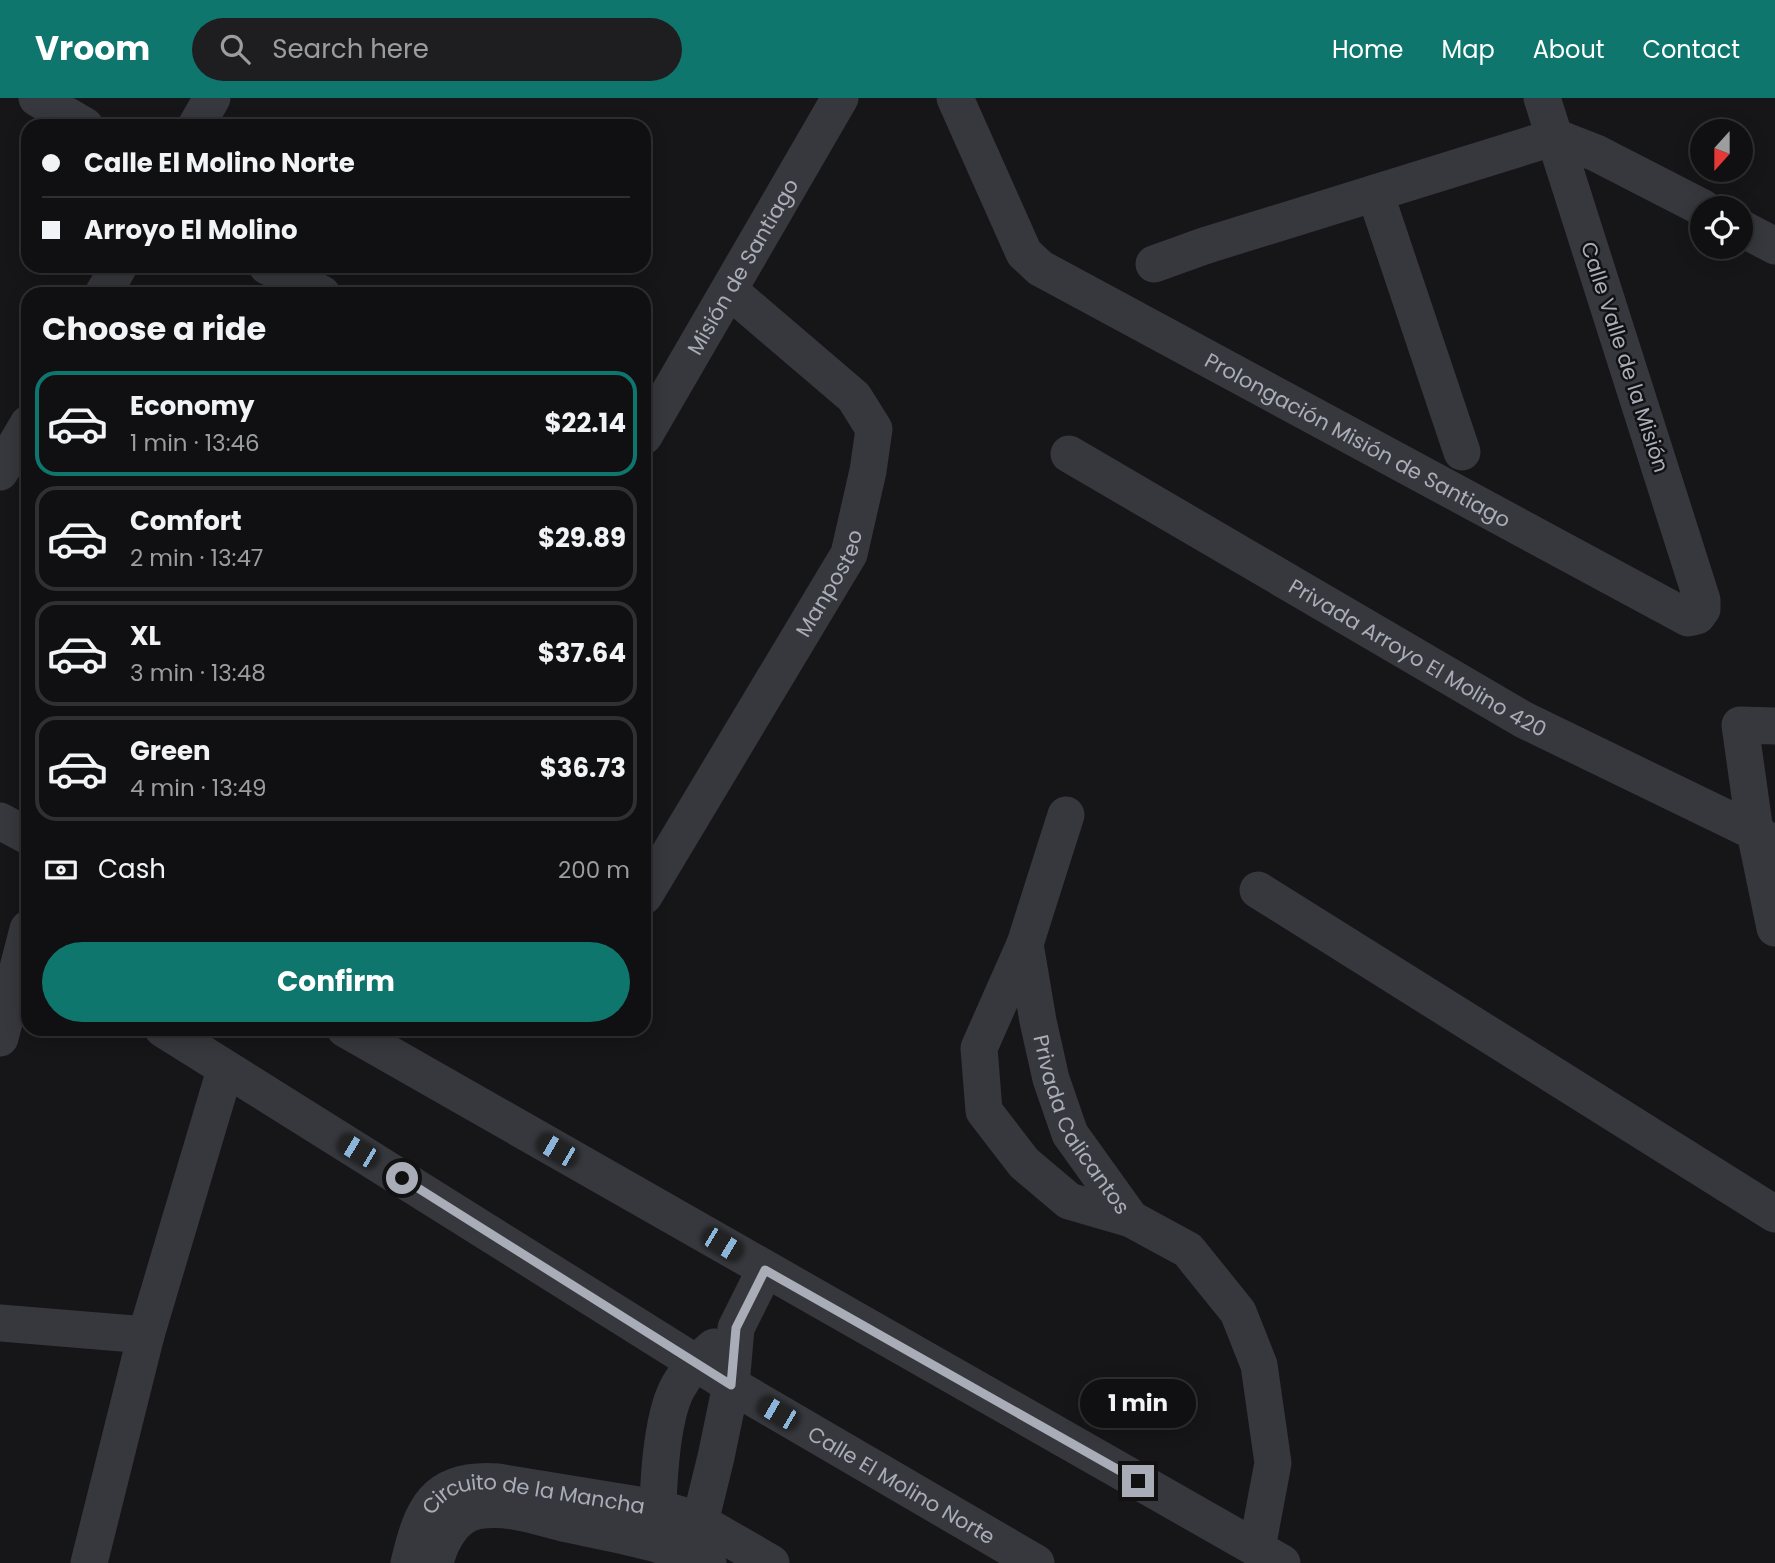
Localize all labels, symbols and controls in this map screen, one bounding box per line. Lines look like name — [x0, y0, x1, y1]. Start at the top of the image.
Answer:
search box — [192, 18, 682, 81]
text: Vroom — [35, 25, 150, 72]
icon: search — [216, 30, 254, 68]
text: Search here — [272, 31, 429, 67]
text: Home — [1332, 33, 1404, 66]
text: Map — [1442, 33, 1495, 66]
text: About — [1533, 33, 1604, 66]
text: Contact — [1642, 33, 1740, 66]
north arrow — [1690, 119, 1754, 182]
map controls — [1690, 119, 1753, 259]
text: Calle El Molino Norte — [84, 145, 355, 181]
street label: Misión de Santiago — [680, 173, 805, 360]
button: locate — [1690, 196, 1753, 259]
text: Arroyo El Molino — [84, 212, 298, 248]
street label: Calle Valle de la Misión — [1574, 238, 1676, 476]
text: Choose a ride — [42, 306, 266, 351]
street label: Prolongación Misión de Santiago — [1200, 345, 1516, 534]
text: Economy — [130, 388, 254, 424]
icon: car — [46, 392, 109, 455]
text: $22.14 — [544, 405, 626, 441]
text: 1 min · 13:46 — [130, 427, 260, 459]
text: Comfort — [130, 503, 242, 539]
icon: car — [46, 507, 109, 570]
text: $29.89 — [538, 520, 626, 556]
street label: Manposteo — [788, 527, 869, 642]
text: 2 min · 13:47 — [130, 542, 263, 574]
street label: Privada Arroyo El Molino 420 — [1284, 571, 1552, 743]
text: XL — [130, 618, 161, 654]
icon: car — [46, 622, 109, 685]
text: $37.64 — [538, 635, 626, 671]
text: 3 min · 13:48 — [130, 657, 266, 689]
text: Green — [130, 733, 211, 769]
icon: car — [46, 737, 109, 800]
text: $36.73 — [540, 750, 626, 786]
text: 4 min · 13:49 — [130, 772, 267, 804]
icon: cash — [42, 851, 80, 889]
text: Cash — [98, 851, 166, 887]
text: 200 m — [558, 854, 630, 886]
button: Confirm — [42, 942, 630, 1022]
street label: Privada Calicantos — [1027, 1032, 1137, 1220]
car — [534, 1130, 581, 1170]
car — [335, 1131, 382, 1171]
route start — [386, 1162, 418, 1194]
car — [699, 1224, 746, 1264]
callout: 1 min — [1080, 1380, 1196, 1428]
text: 1 min — [1108, 1387, 1168, 1419]
car — [755, 1393, 802, 1433]
street label: Calle El Molino Norte — [803, 1419, 1001, 1551]
route end — [1122, 1465, 1154, 1497]
street label: Circuito de la Mancha — [414, 1467, 647, 1520]

